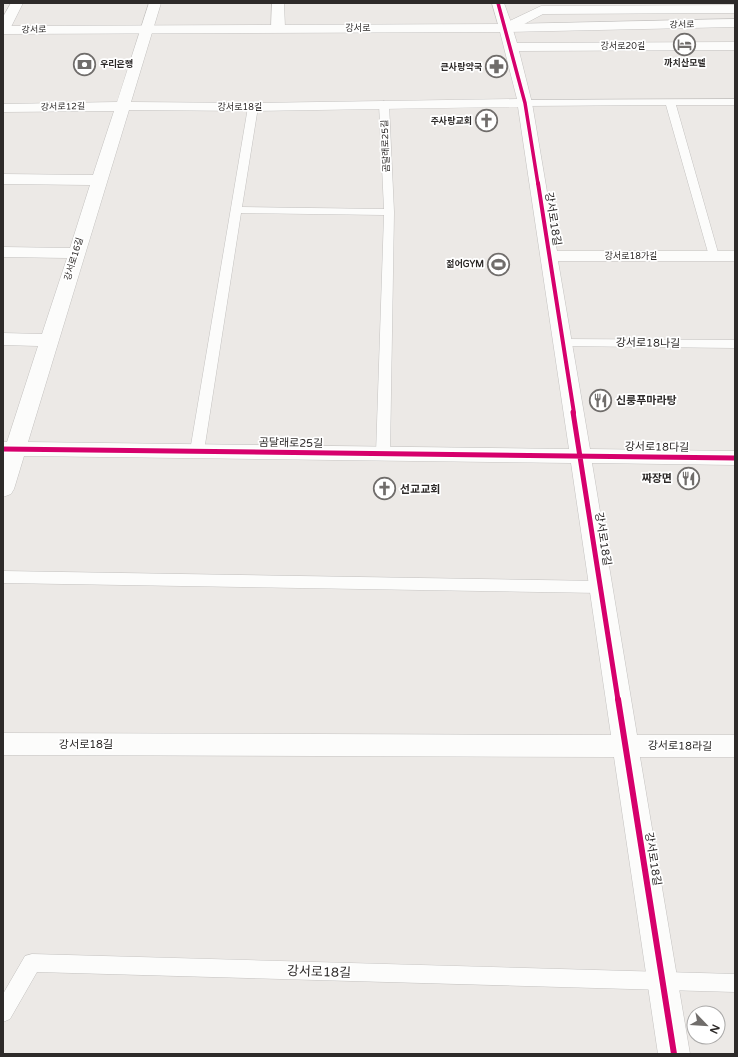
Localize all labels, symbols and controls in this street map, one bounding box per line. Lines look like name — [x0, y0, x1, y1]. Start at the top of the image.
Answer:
street label: 강서로 — [669, 19, 695, 31]
street label: 강서로 — [346, 23, 370, 34]
street label: 강서로 — [21, 24, 47, 36]
hotel icon: 까치산모텔 — [672, 31, 698, 57]
street label: 강서로20길 — [601, 41, 645, 52]
bank icon: 우리은행 — [72, 51, 98, 77]
pharmacy icon: 큰사랑약국 — [484, 54, 510, 80]
place label: 까치산모텔 — [664, 58, 706, 69]
place label: 우리은행 — [100, 59, 133, 70]
place label: 큰사랑약국 — [441, 62, 483, 73]
street label: 강서로12길 — [41, 101, 85, 113]
street label: 강서로18길 — [218, 102, 262, 113]
church icon: 주사랑교회 — [474, 108, 500, 134]
place label: 주사랑교회 — [431, 116, 472, 127]
street label: 곰달래로25길 — [380, 119, 392, 173]
street label: 강서로18길 — [542, 191, 564, 247]
street label: 강서로16길 — [62, 236, 86, 282]
sports icon: 젊어GYM — [486, 251, 512, 277]
street label: 강서로18가길 — [605, 251, 657, 262]
place label: 젊어GYM — [446, 259, 484, 270]
street label: 강서로18나길 — [616, 336, 680, 350]
restaurant icon: 신룽푸마라탕 — [587, 387, 613, 413]
place label: 신룽푸마라탕 — [616, 394, 677, 407]
street label: 곰달래로25길 — [259, 436, 323, 450]
street label: 강서로18다길 — [625, 440, 689, 454]
restaurant icon: 짜장면 — [675, 465, 701, 491]
place label: 짜장면 — [642, 472, 672, 485]
church icon: 선교교회 — [372, 476, 398, 502]
place label: 선교교회 — [400, 483, 440, 496]
street label: 강서로18길 — [592, 511, 614, 567]
street label: 강서로18길 — [59, 738, 113, 751]
street label: 강서로18라길 — [648, 739, 712, 753]
street label: 강서로18길 — [642, 831, 664, 887]
street label: 강서로18길 — [287, 963, 351, 981]
north arrow — [686, 1005, 726, 1045]
text: N — [707, 1022, 722, 1036]

